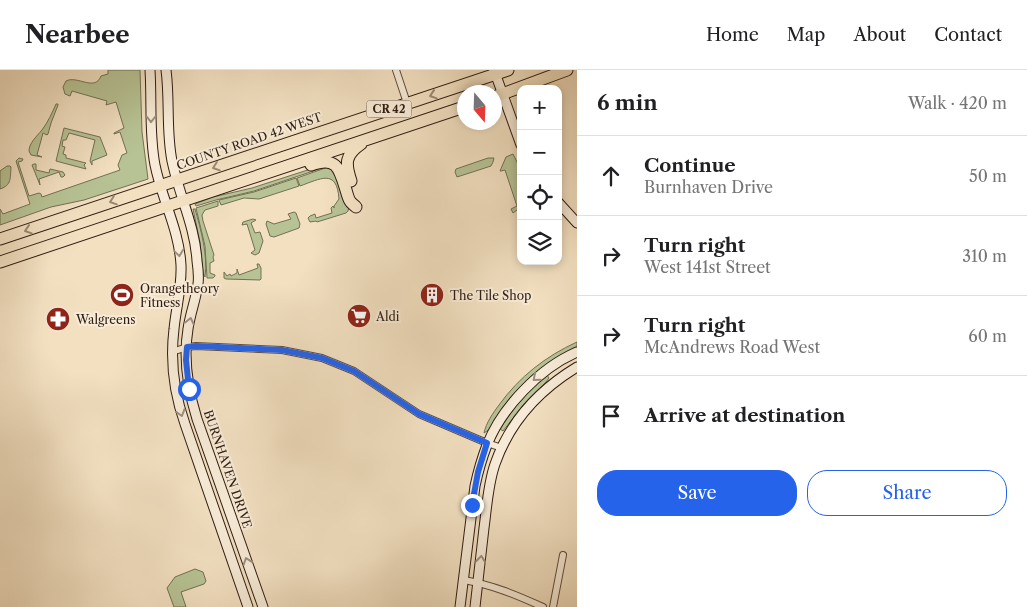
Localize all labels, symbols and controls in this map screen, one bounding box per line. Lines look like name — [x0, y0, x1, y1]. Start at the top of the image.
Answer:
text: Nearbee — [25, 20, 130, 49]
text: Home — [706, 24, 759, 46]
text: Map — [787, 24, 825, 46]
text: About — [853, 24, 906, 46]
text: Contact — [934, 24, 1002, 46]
north arrow — [457, 85, 502, 130]
map controls — [517, 85, 562, 265]
button: + — [517, 85, 562, 130]
one-way arrow — [429, 89, 438, 99]
text: 6 min — [597, 90, 658, 115]
text: Walk · 420 m — [908, 93, 1007, 113]
road number: CR 42 — [366, 100, 412, 118]
street label: COUNTY ROAD 42 WEST — [174, 109, 324, 173]
one-way arrow — [146, 115, 156, 123]
button: − — [517, 130, 562, 175]
text: Continue — [644, 154, 736, 177]
one-way arrow — [213, 161, 221, 171]
icon: ahead — [597, 162, 625, 190]
text: 50 m — [969, 166, 1007, 186]
button: locate — [517, 175, 562, 220]
text: Burnhaven Drive — [644, 177, 773, 197]
one-way arrow — [110, 196, 118, 206]
button: layers — [517, 220, 562, 265]
one-way arrow — [25, 224, 33, 234]
text: Turn right — [644, 234, 745, 257]
icon: right — [597, 242, 625, 270]
text: 310 m — [962, 246, 1007, 266]
one-way arrow — [173, 249, 184, 257]
text: West 141st Street — [644, 257, 771, 277]
place label: Orangetheory Fitness — [140, 281, 220, 310]
sports icon: Orangetheory Fitness — [109, 282, 135, 308]
building icon: The Tile Shop — [419, 282, 445, 308]
place label: The Tile Shop — [450, 288, 532, 303]
supermarket icon: Aldi — [346, 303, 372, 329]
pharmacy icon: Walgreens — [45, 306, 71, 332]
place label: Aldi — [375, 309, 400, 324]
place label: Walgreens — [75, 312, 135, 327]
text: Turn right — [644, 314, 745, 337]
one-way arrow — [184, 316, 195, 325]
icon: right — [597, 322, 625, 350]
text: 60 m — [968, 326, 1007, 346]
text: McAndrews Road West — [644, 337, 820, 357]
one-way arrow — [533, 373, 542, 382]
route start — [178, 378, 201, 401]
icon: arrive — [597, 402, 625, 430]
text: Arrive at destination — [644, 404, 845, 427]
street label: BURNHAVEN DRIVE — [201, 408, 255, 530]
one-way arrow — [176, 409, 186, 417]
button: Save — [597, 470, 797, 516]
button: Share — [807, 470, 1007, 516]
route end — [461, 494, 484, 517]
one-way arrow — [475, 554, 486, 562]
one-way arrow — [242, 557, 252, 566]

